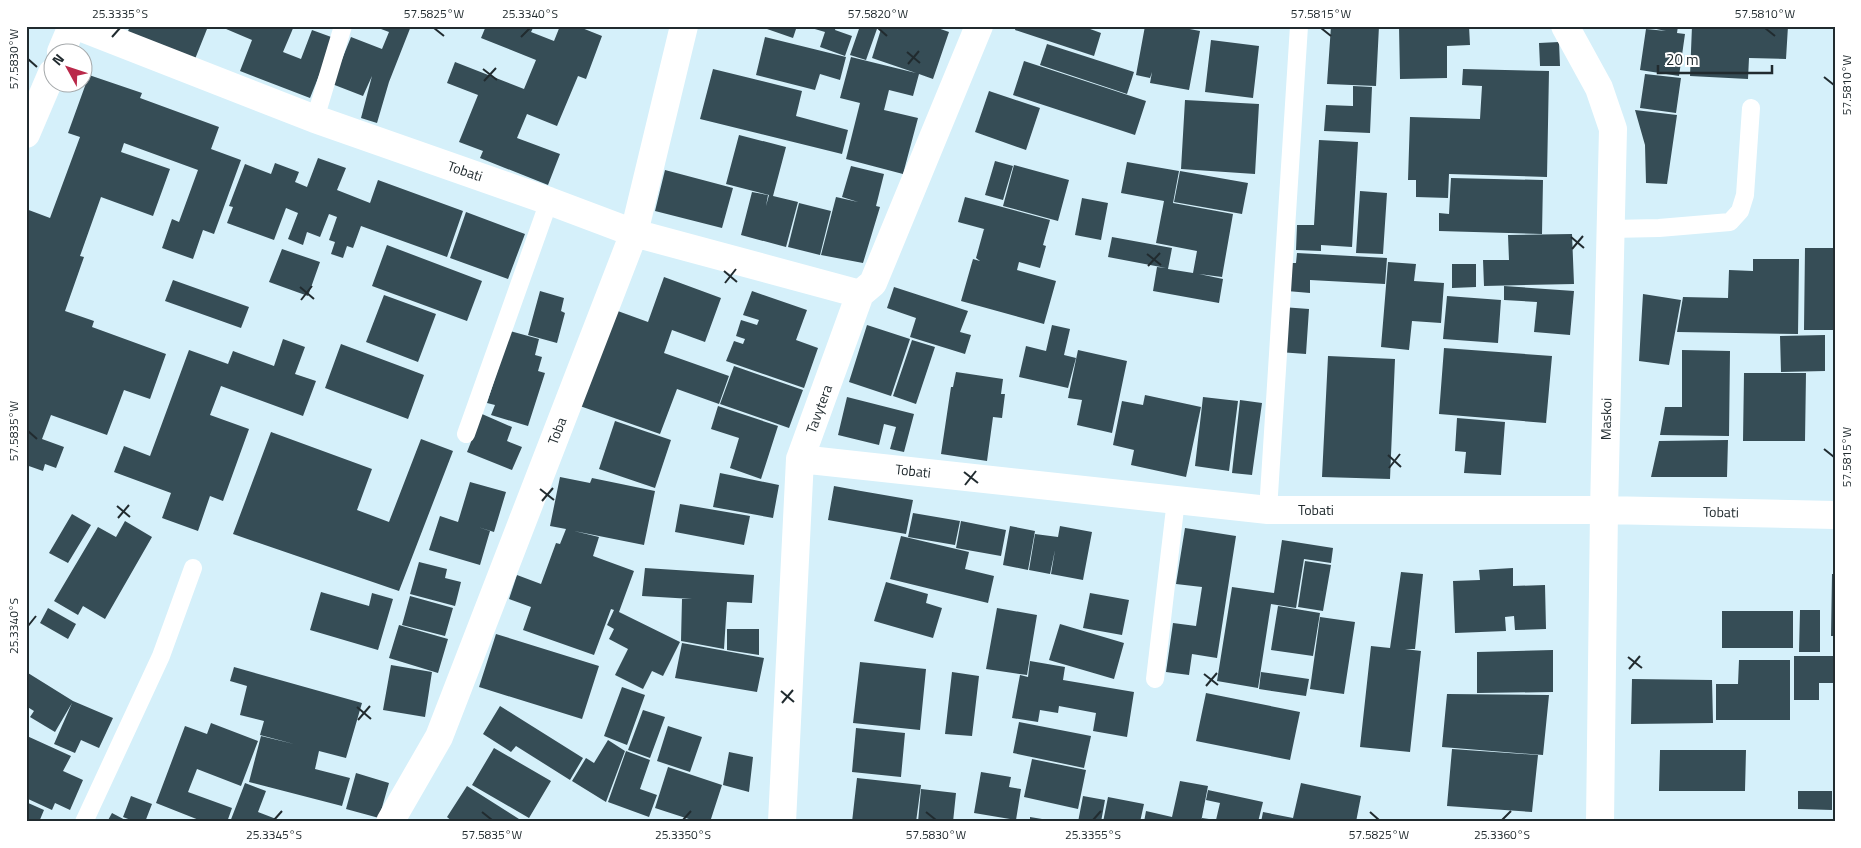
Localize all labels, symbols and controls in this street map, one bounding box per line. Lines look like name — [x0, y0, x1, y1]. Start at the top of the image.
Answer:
text: 25.3335°S — [92, 4, 148, 23]
text: 57.5825°W — [404, 4, 464, 23]
text: 25.3340°S — [502, 4, 558, 23]
text: 57.5820°W — [848, 4, 908, 23]
text: 57.5815°W — [1291, 4, 1351, 23]
text: 57.5810°W — [1735, 4, 1795, 23]
text: 57.5830°W — [4, 29, 23, 89]
north arrow — [42, 42, 92, 92]
scale bar — [1658, 42, 1772, 74]
text: 20 m — [1666, 48, 1699, 71]
text: N — [46, 49, 69, 70]
text: 57.5810°W — [1837, 55, 1856, 115]
street label: Tobati — [445, 155, 486, 186]
street label: Tavytera — [800, 382, 837, 436]
street label: Maskoi — [1595, 398, 1616, 440]
text: 57.5835°W — [4, 401, 23, 461]
street label: Toba — [542, 414, 571, 448]
text: 57.5815°W — [1837, 427, 1856, 487]
street label: Tobati — [894, 458, 932, 483]
street label: Tobati — [1298, 499, 1334, 520]
street label: Tobati — [1703, 501, 1739, 522]
text: 25.3340°S — [4, 598, 23, 654]
text: 25.3345°S — [246, 825, 302, 844]
text: 57.5835°W — [462, 825, 522, 844]
text: 25.3350°S — [655, 825, 711, 844]
text: 57.5830°W — [906, 825, 966, 844]
text: 25.3355°S — [1065, 825, 1121, 844]
text: 57.5825°W — [1349, 825, 1409, 844]
text: 25.3360°S — [1474, 825, 1530, 844]

